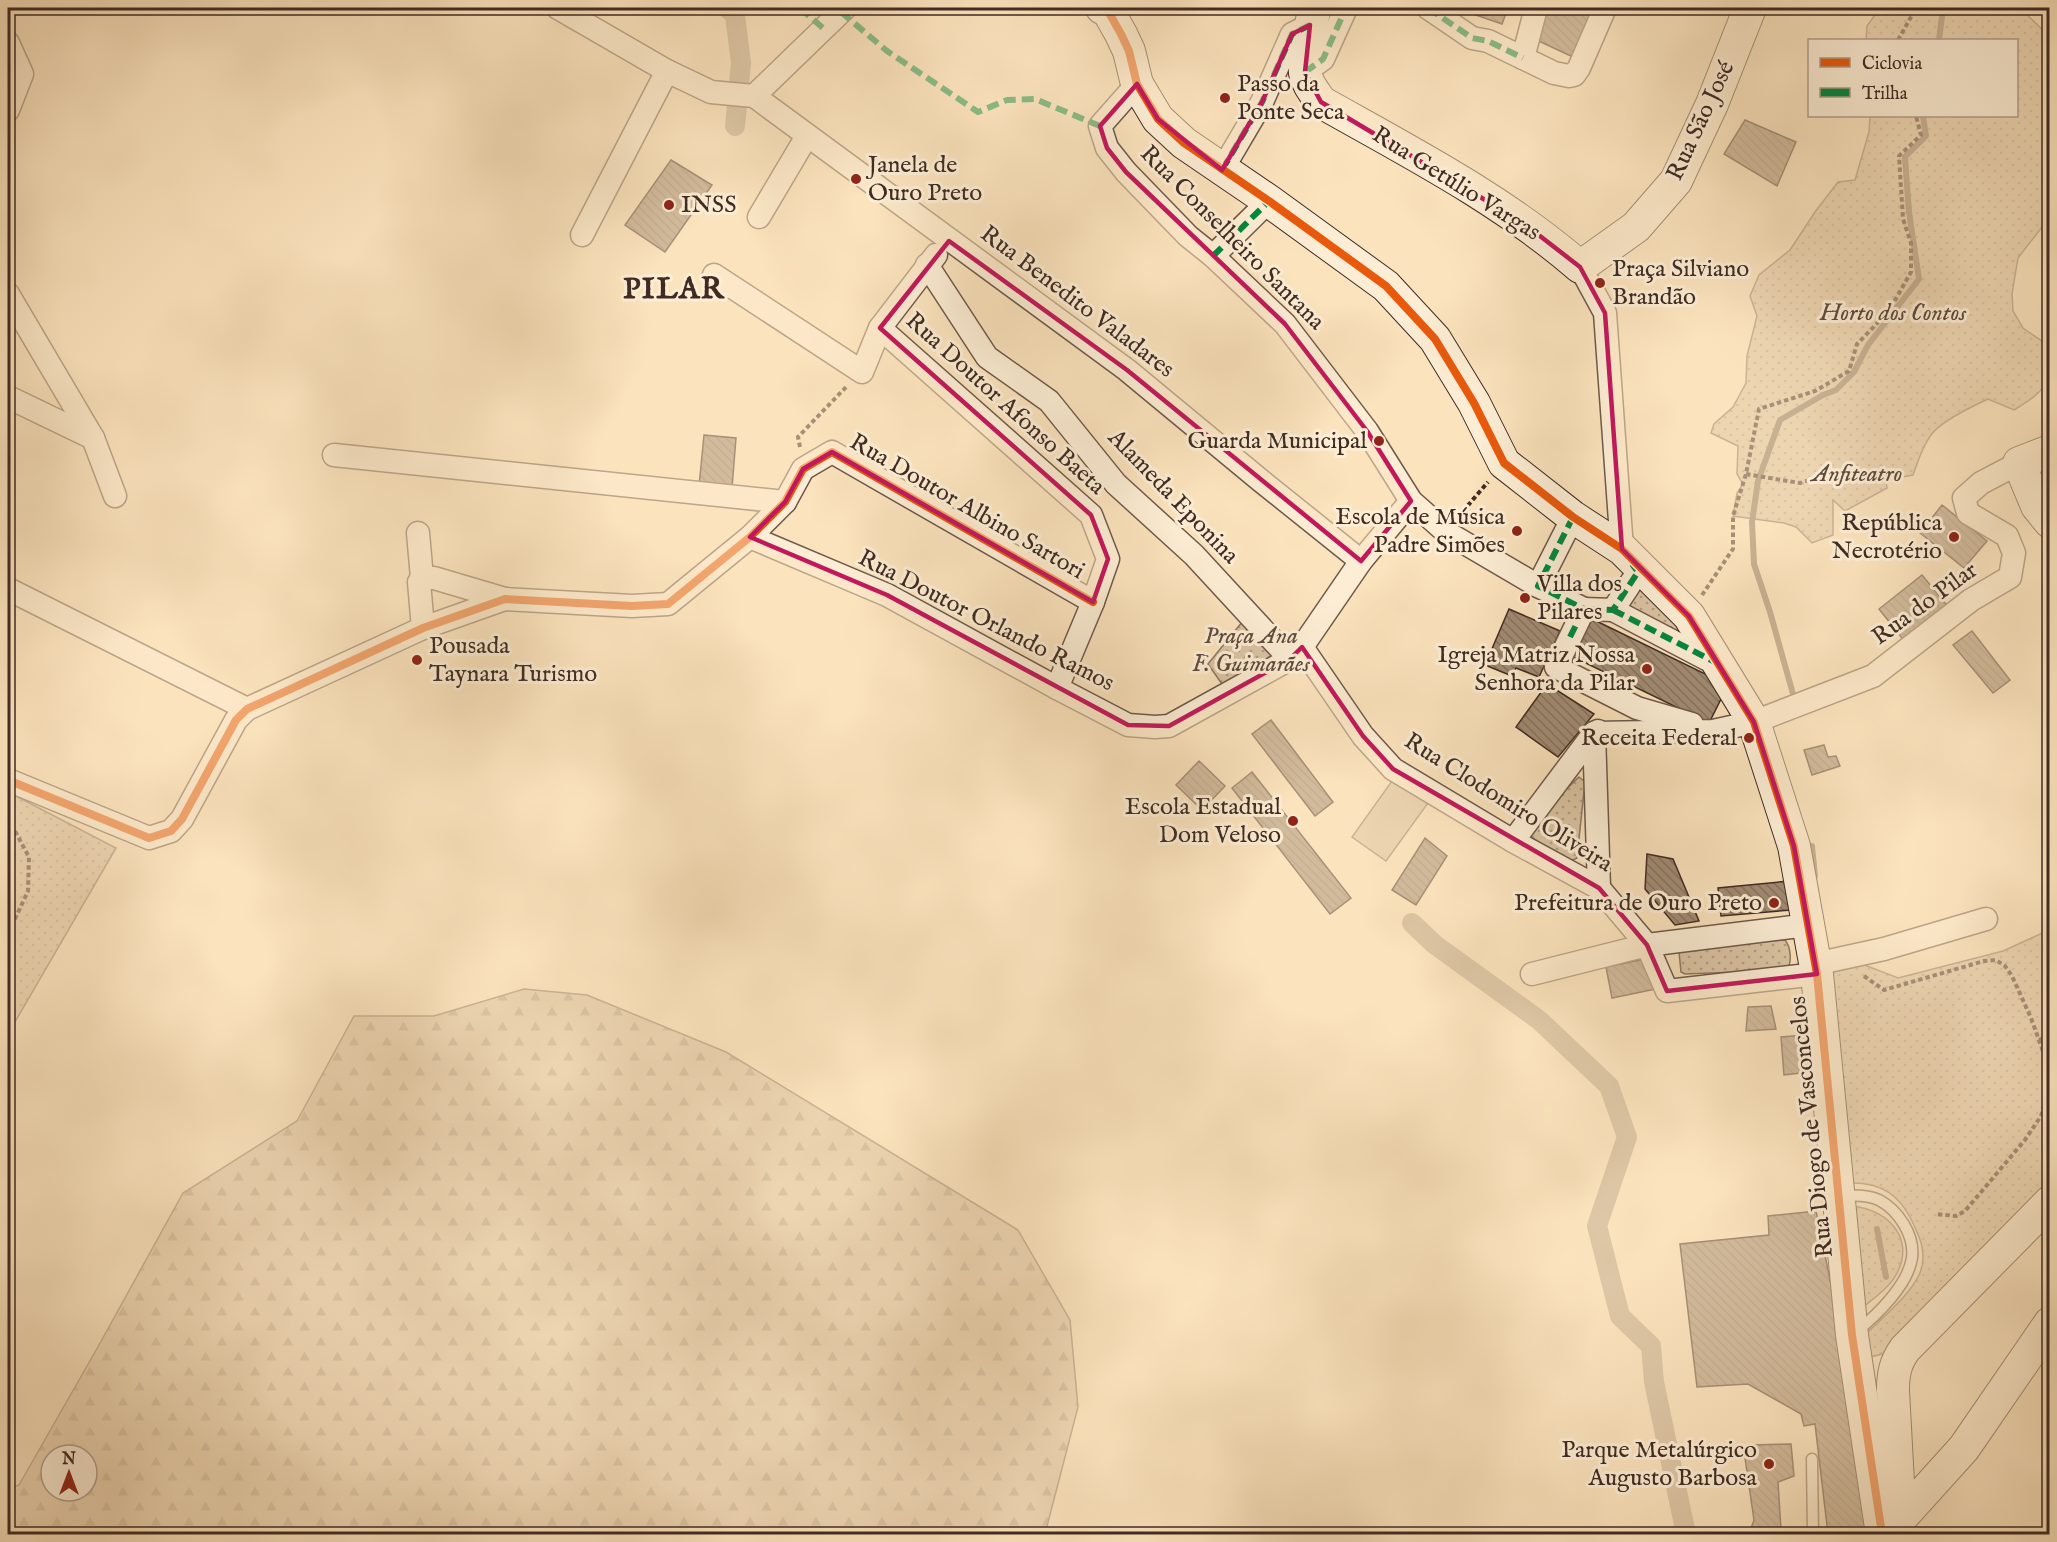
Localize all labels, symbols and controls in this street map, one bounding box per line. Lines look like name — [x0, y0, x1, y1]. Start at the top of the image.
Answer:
legend — [1808, 39, 2018, 117]
text: Ciclovia — [1862, 53, 1922, 76]
street label: Rua São José — [1660, 56, 1742, 186]
place label: Passo da Ponte Seca — [1237, 69, 1345, 128]
text: Trilha — [1862, 83, 1908, 106]
marker: Passo da Ponte Seca — [1218, 91, 1232, 105]
street label: Rua Getúlio Vargas — [1366, 120, 1546, 248]
street label: Rua Conselheiro Santana — [1133, 139, 1332, 338]
place label: Janela de Ouro Preto — [865, 150, 982, 209]
marker: Janela de Ouro Preto — [849, 172, 863, 186]
place label: INSS — [681, 190, 736, 221]
marker: INSS — [662, 198, 676, 212]
street label: Rua Benedito Valadares — [974, 219, 1180, 385]
place label: Praça Silviano Brandão — [1612, 254, 1749, 313]
district label: PILAR — [623, 271, 726, 309]
marker: Praça Silviano Brandão — [1593, 276, 1607, 290]
park label: Horto dos Contos — [1819, 298, 1967, 329]
street label: Rua Doutor Afonso Baeta — [898, 306, 1112, 503]
street label: Alameda Eponina — [1100, 422, 1246, 571]
place label: Guarda Municipal — [1187, 426, 1367, 457]
street label: Rua Doutor Albino Sartori — [844, 427, 1090, 587]
marker: Guarda Municipal — [1372, 434, 1386, 448]
park label: Anfiteatro — [1809, 459, 1902, 490]
place label: Escola de Música Padre Simões — [1335, 502, 1506, 561]
place label: República Necrotério — [1832, 508, 1943, 567]
marker: Escola de Música Padre Simões — [1510, 524, 1524, 538]
marker: República Necrotério — [1947, 530, 1961, 544]
street label: Rua Doutor Orlando Ramos — [853, 543, 1119, 699]
street label: Rua do Pilar — [1866, 555, 1984, 653]
place label: Villa dos Pilares — [1536, 569, 1622, 628]
marker: Villa dos Pilares — [1518, 591, 1532, 605]
park label: Praça Ana F. Guimarães — [1192, 621, 1311, 680]
place label: Pousada Taynara Turismo — [429, 631, 597, 690]
place label: Igreja Matriz Nossa Senhora da Pilar — [1437, 640, 1636, 699]
marker: Pousada Taynara Turismo — [410, 653, 424, 667]
marker: Igreja Matriz Nossa Senhora da Pilar — [1640, 662, 1654, 676]
place label: Receita Federal — [1581, 723, 1737, 754]
street label: Rua Clodomiro Oliveira — [1398, 726, 1619, 880]
marker: Receita Federal — [1742, 731, 1756, 745]
place label: Escola Estadual Dom Veloso — [1125, 792, 1281, 851]
marker: Escola Estadual Dom Veloso — [1286, 814, 1300, 828]
place label: Prefeitura de Ouro Preto — [1514, 888, 1762, 919]
marker: Prefeitura de Ouro Preto — [1767, 896, 1781, 910]
street label: Rua Diogo de Vasconcelos — [1783, 995, 1841, 1259]
place label: Parque Metalúrgico Augusto Barbosa — [1561, 1435, 1758, 1494]
north arrow — [39, 1443, 99, 1503]
text: N — [61, 1450, 76, 1470]
marker: Parque Metalúrgico Augusto Barbosa — [1762, 1457, 1776, 1471]

